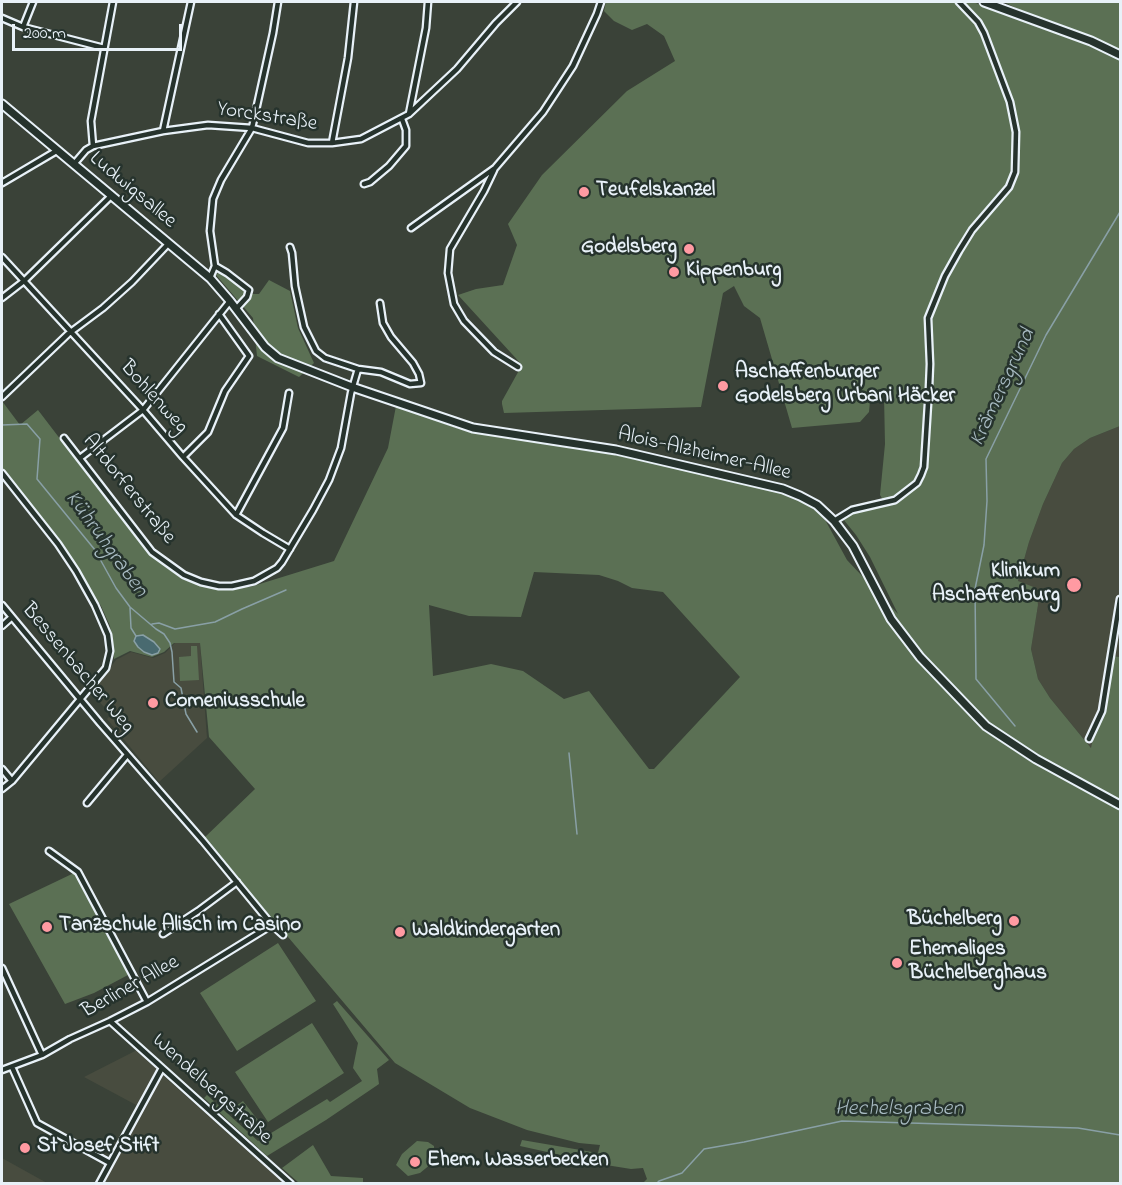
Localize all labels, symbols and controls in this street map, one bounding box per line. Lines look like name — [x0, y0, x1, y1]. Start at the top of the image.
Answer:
scale bar — [15, 12, 184, 50]
text: 200 m — [23, 21, 66, 47]
street label: Yorckstraße — [215, 98, 319, 138]
street label: Ludwigsallee — [83, 147, 181, 235]
place label: Teufelskanzel — [596, 179, 715, 205]
marker: Teufelskanzel — [577, 185, 591, 199]
place label: Godelsberg — [581, 236, 677, 262]
marker: Godelsberg — [682, 242, 696, 256]
place label: Kippenburg — [686, 259, 782, 285]
marker: Kippenburg — [667, 265, 681, 279]
water label: Krämersgrund — [965, 325, 1043, 451]
street label: Bohlenweg — [113, 356, 193, 440]
place label: Aschaffenburger Godelsberg Urbani Häcker — [735, 361, 955, 411]
marker: Aschaffenburger Godelsberg Urbani Häcker — [716, 379, 730, 393]
street label: Alois-Alzheimer-Allee — [615, 423, 793, 487]
street label: Altdorferstraße — [76, 430, 180, 550]
water label: Kühruhgraben — [58, 487, 152, 603]
place label: Klinikum Aschaffenburg — [932, 560, 1060, 610]
marker: Klinikum Aschaffenburg — [1065, 576, 1083, 594]
street label: Bessenbacher Weg — [15, 599, 139, 739]
place label: Comeniusschule — [165, 690, 305, 716]
marker: Comeniusschule — [146, 696, 160, 710]
place label: Büchelberg — [907, 908, 1002, 934]
place label: Tanzschule Alisch im Casino — [59, 914, 301, 940]
marker: Büchelberg — [1007, 914, 1021, 928]
place label: Waldkindergarten — [412, 919, 560, 945]
marker: Tanzschule Alisch im Casino — [40, 920, 54, 934]
marker: Waldkindergarten — [393, 925, 407, 939]
place label: Ehemaliges Büchelberghaus — [909, 938, 1047, 988]
street label: Berliner Allee — [78, 951, 184, 1025]
marker: Ehemaliges Büchelberghaus — [890, 956, 904, 970]
street label: Wendelbergstraße — [146, 1029, 276, 1151]
water label: Hechelsgraben — [835, 1097, 963, 1123]
place label: St Josef Stift — [37, 1135, 159, 1161]
marker: St Josef Stift — [18, 1141, 32, 1155]
place label: Ehem. Wasserbecken — [427, 1149, 609, 1175]
marker: Ehem. Wasserbecken — [408, 1155, 422, 1169]

